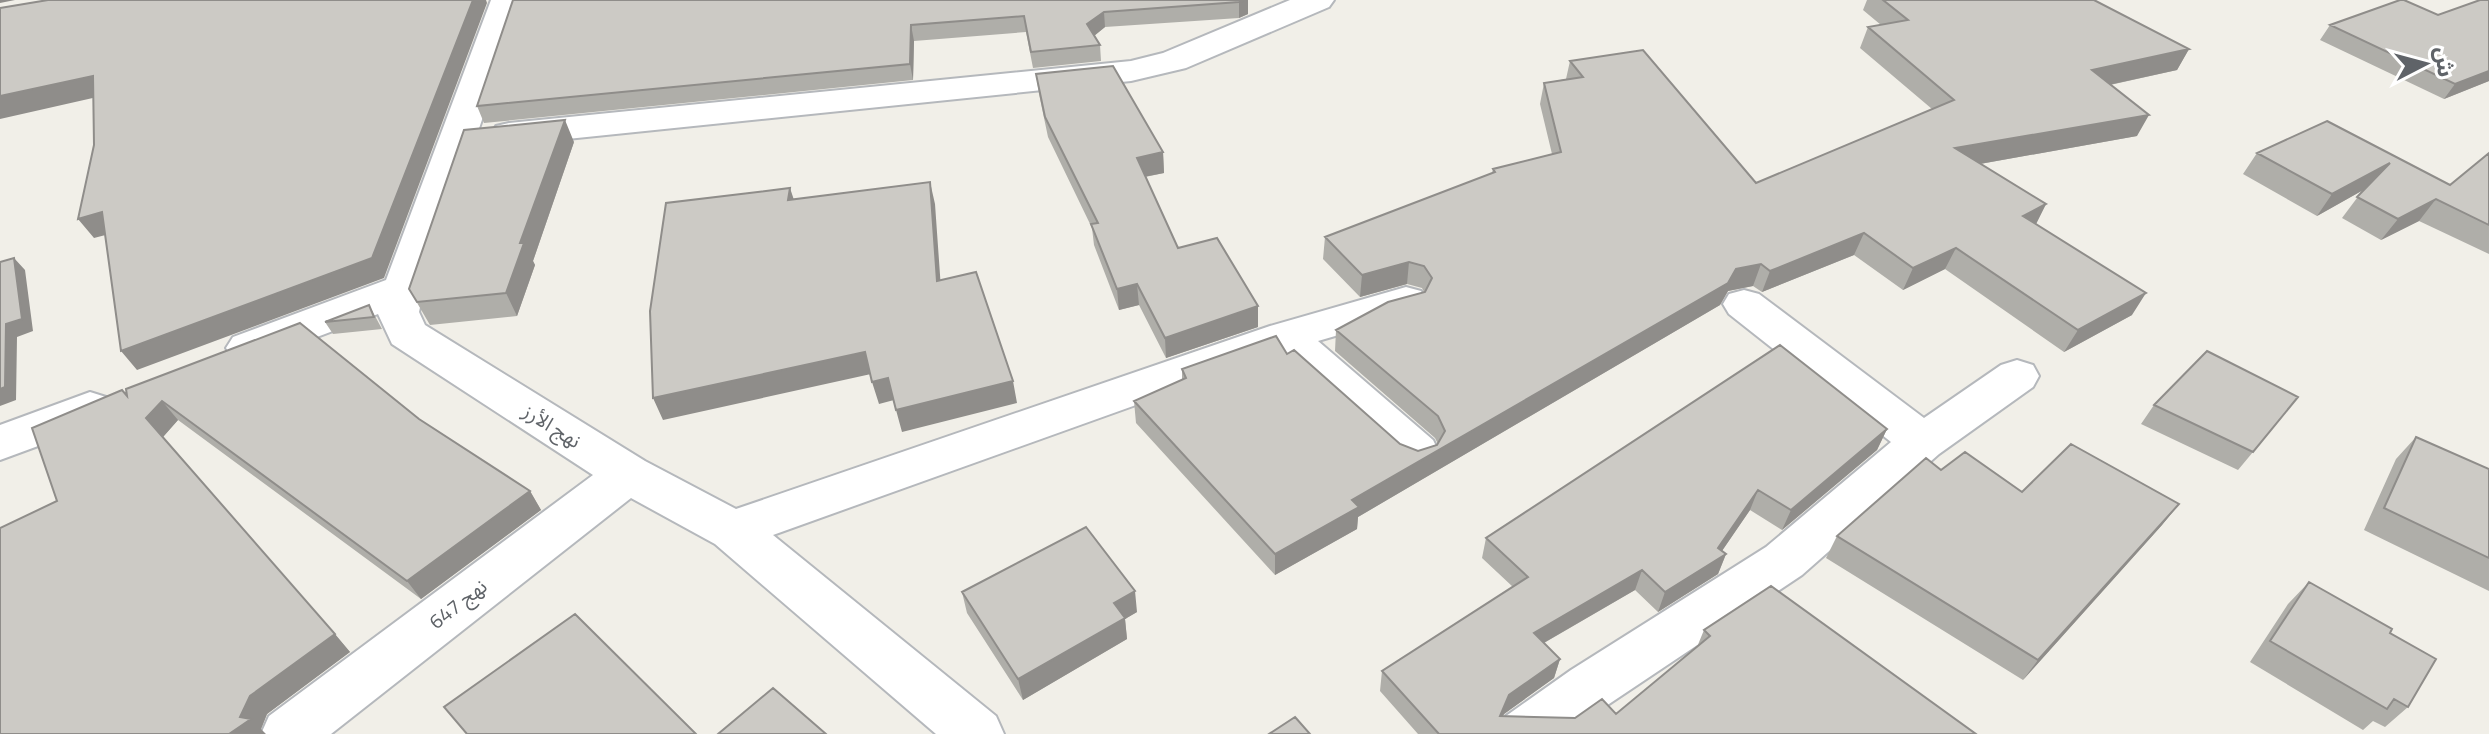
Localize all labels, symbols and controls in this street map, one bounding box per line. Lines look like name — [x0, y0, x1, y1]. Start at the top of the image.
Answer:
north arrow — [2385, 24, 2465, 104]
text: ش — [2426, 45, 2463, 79]
street label: نهج الأرز — [516, 395, 588, 456]
street label: نهج 647 — [422, 571, 493, 636]

